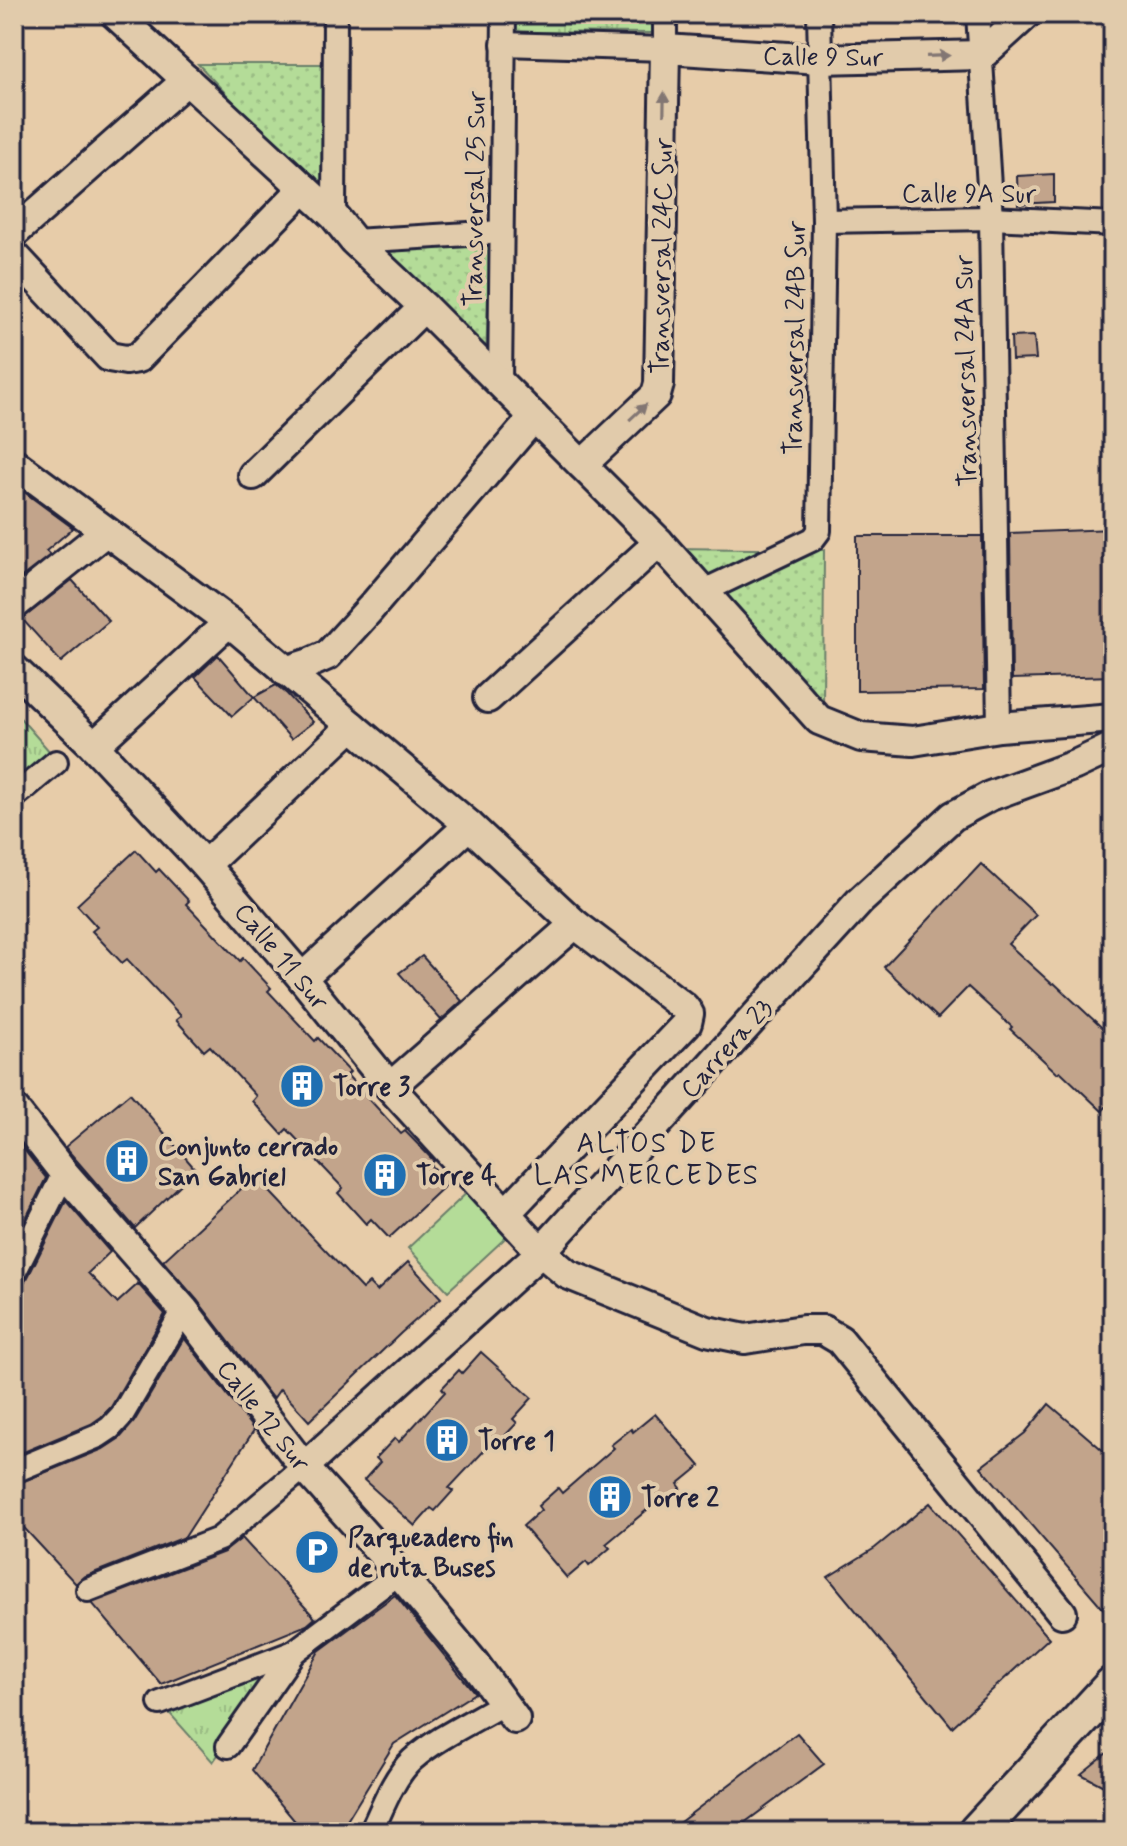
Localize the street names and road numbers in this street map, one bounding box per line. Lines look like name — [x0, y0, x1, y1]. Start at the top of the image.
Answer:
street label: Calle 9 Sur — [762, 40, 884, 76]
street label: Transversal 25 Sur — [457, 91, 495, 307]
street label: Transversal 24C Sur — [644, 137, 682, 375]
street label: Calle 9A Sur — [902, 178, 1037, 212]
street label: Transversal 24B Sur — [777, 220, 815, 456]
street label: Transversal 24A Sur — [948, 254, 986, 487]
street label: Calle 11 Sur — [226, 896, 336, 1018]
street label: Carrera 23 — [674, 992, 781, 1106]
street label: Calle 12 Sur — [208, 1353, 317, 1479]

